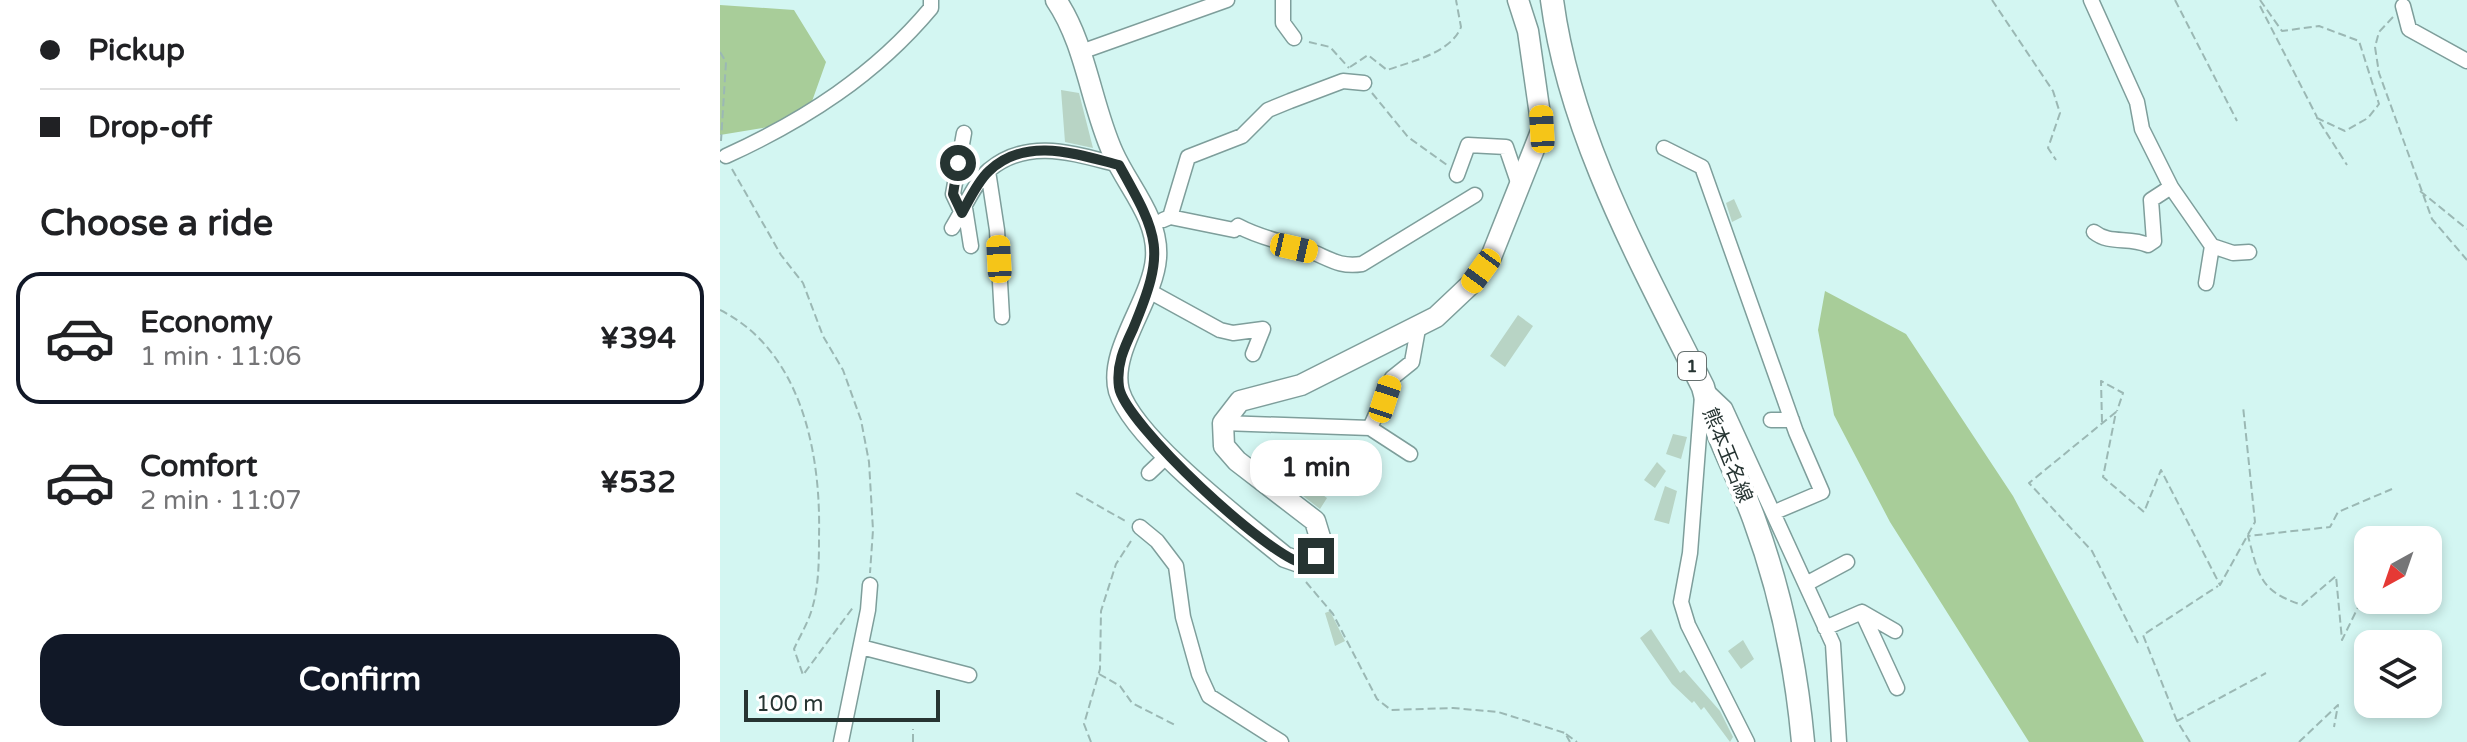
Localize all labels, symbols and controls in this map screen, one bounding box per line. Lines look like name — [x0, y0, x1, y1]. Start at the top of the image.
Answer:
text: Pickup — [88, 32, 185, 69]
car — [1529, 104, 1555, 154]
text: Drop-off — [88, 109, 212, 146]
route start — [940, 145, 976, 181]
text: Choose a ride — [40, 202, 273, 245]
car — [1268, 231, 1320, 265]
car — [986, 234, 1012, 284]
car — [1457, 245, 1505, 297]
icon: car — [44, 302, 116, 374]
text: Economy — [140, 304, 273, 341]
text: ¥394 — [600, 320, 676, 357]
text: 1 min · 11:06 — [140, 341, 302, 372]
road number: 1 — [1678, 352, 1706, 380]
car — [1366, 372, 1404, 426]
street label: 熊本玉名線 — [1697, 405, 1757, 506]
callout: 1 min — [1250, 440, 1382, 496]
icon: car — [44, 446, 116, 518]
text: Comfort — [140, 448, 258, 485]
text: 1 min — [1281, 452, 1351, 483]
text: ¥532 — [600, 464, 676, 501]
text: 2 min · 11:07 — [140, 485, 302, 516]
north arrow — [2354, 526, 2442, 614]
map controls — [2354, 526, 2442, 718]
route end — [1298, 538, 1334, 574]
button: layers — [2354, 630, 2442, 718]
button: Confirm — [40, 634, 680, 726]
scale bar — [744, 686, 940, 722]
text: 100 m — [756, 691, 823, 717]

